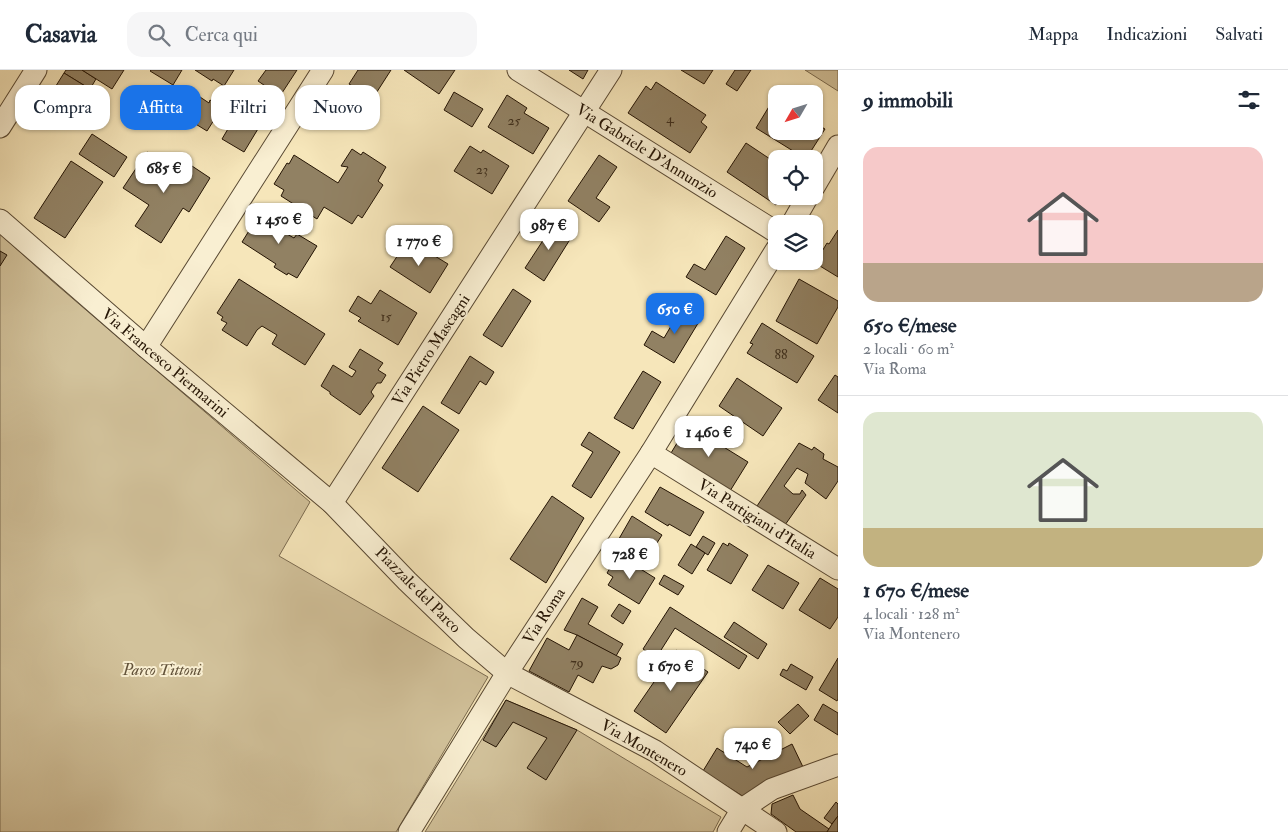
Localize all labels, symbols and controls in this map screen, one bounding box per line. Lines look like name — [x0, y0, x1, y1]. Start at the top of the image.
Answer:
search box — [127, 12, 477, 57]
text: Casavia — [25, 19, 97, 50]
icon: search — [145, 21, 173, 49]
text: Cerca qui — [185, 23, 258, 47]
text: Mappa — [1028, 23, 1078, 46]
text: Indicazioni — [1106, 23, 1187, 46]
text: Salvati — [1215, 23, 1263, 46]
chip: Compra — [15, 85, 110, 130]
chip: Affitta — [120, 85, 201, 130]
chip: Filtri — [211, 85, 285, 130]
chip: Nuovo — [295, 85, 380, 130]
north arrow — [768, 85, 822, 140]
map controls — [768, 85, 823, 270]
icon: filters — [1235, 86, 1263, 114]
text: 9 immobili — [863, 87, 953, 114]
street label: Via Gabriele D'Annunzio — [572, 99, 722, 203]
house number: 4 — [666, 110, 675, 127]
house number: 25 — [507, 112, 521, 129]
button: locate — [768, 150, 823, 205]
pin: 685 € — [129, 152, 199, 194]
text: 685 € — [146, 158, 182, 178]
house number: 23 — [476, 161, 488, 178]
icon: home — [1018, 179, 1108, 269]
pin: 1 450 € — [233, 202, 325, 245]
pin: 987 € — [514, 208, 584, 251]
text: 1 450 € — [256, 209, 302, 229]
text: 987 € — [531, 215, 567, 235]
button: layers — [768, 215, 823, 270]
pin: 1 770 € — [373, 224, 465, 267]
text: 1 770 € — [397, 231, 441, 251]
street label: Via Pietro Mascagni — [388, 291, 474, 409]
pin: 650 € — [640, 292, 710, 335]
text: 650 € — [657, 299, 693, 319]
street label: Via Francesco Piermarini — [97, 304, 233, 422]
house number: 15 — [380, 308, 392, 325]
text: 650 €/mese — [863, 312, 957, 339]
text: 2 locali · 60 m² — [863, 339, 954, 359]
house number: 88 — [774, 346, 788, 363]
text: Via Roma — [863, 359, 926, 379]
pin: 1 460 € — [663, 416, 755, 458]
text: 1 460 € — [686, 422, 732, 442]
icon: home — [1018, 445, 1108, 535]
street label: Via Partigiani d'Italia — [694, 475, 820, 564]
pin: 728 € — [595, 538, 665, 580]
street label: Piazzale del Parco — [371, 543, 466, 638]
text: 728 € — [612, 544, 648, 564]
text: 1 670 €/mese — [863, 577, 969, 604]
street label: Via Roma — [518, 584, 570, 648]
text: 4 locali · 128 m² — [863, 604, 960, 624]
text: Via Montenero — [863, 624, 960, 644]
pin: 1 670 € — [625, 650, 717, 692]
house number: 79 — [570, 654, 584, 671]
text: 1 670 € — [648, 656, 694, 676]
park label: Parco Tittoni — [121, 660, 202, 680]
street label: Via Montenero — [597, 715, 691, 781]
pin: 740 € — [718, 728, 788, 770]
text: 740 € — [735, 734, 771, 754]

